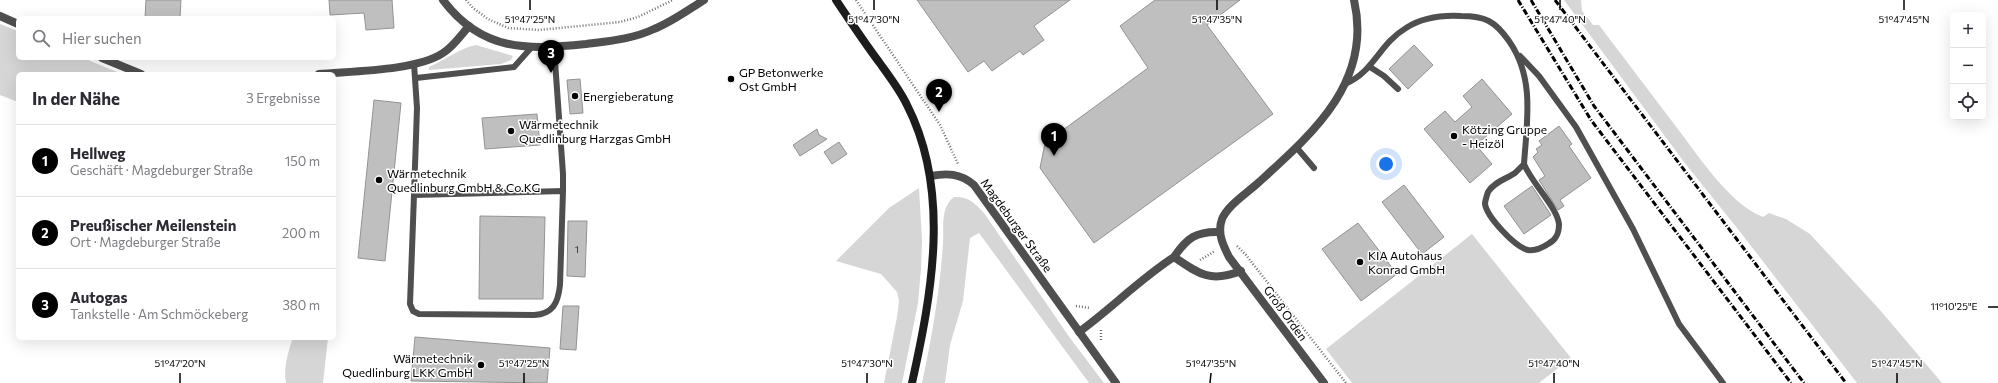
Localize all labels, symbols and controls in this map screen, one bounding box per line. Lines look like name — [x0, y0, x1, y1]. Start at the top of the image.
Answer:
map controls — [1950, 12, 1986, 120]
button: + — [1950, 12, 1986, 48]
text: 51°47'25"N — [505, 13, 555, 25]
text: 51°47'30"N — [848, 13, 900, 25]
text: 51°47'35"N — [1192, 13, 1242, 25]
text: 51°47'40"N — [1534, 13, 1586, 25]
text: 51°47'45"N — [1879, 13, 1929, 25]
search box — [16, 16, 336, 60]
icon: search — [30, 27, 52, 49]
text: Hier suchen — [62, 29, 142, 47]
pin: 3 — [538, 40, 564, 73]
button: − — [1950, 48, 1986, 84]
place label: GP Betonwerke Ost GmbH — [739, 65, 823, 93]
marker: GP Betonwerke Ost GmbH — [726, 74, 736, 84]
pin: 2 — [926, 79, 952, 112]
button: locate — [1950, 84, 1986, 120]
text: In der Nähe — [32, 88, 120, 109]
place label: Energieberatung — [583, 89, 674, 103]
text: 3 Ergebnisse — [246, 90, 320, 106]
marker: Energieberatung — [570, 91, 580, 101]
place label: Wärmetechnik Quedlinburg Harzgas GmbH — [519, 117, 671, 145]
place label: Kötzing Gruppe - Heizöl — [1462, 122, 1547, 150]
pin: 1 — [1041, 123, 1067, 156]
marker: Wärmetechnik Quedlinburg Harzgas GmbH — [506, 126, 516, 136]
marker: Kötzing Gruppe - Heizöl — [1449, 131, 1459, 141]
text: Hellweg — [70, 144, 126, 162]
text: 1 — [42, 153, 48, 169]
text: 150 m — [285, 153, 320, 169]
your location — [1376, 154, 1396, 174]
text: Geschäft · Magdeburger Straße — [70, 162, 253, 178]
place label: Wärmetechnik Quedlinburg GmbH & Co.KG — [387, 166, 540, 194]
marker: Wärmetechnik Quedlinburg GmbH & Co.KG — [374, 175, 384, 185]
street label: Magdeburger Straße — [978, 176, 1056, 274]
text: Preußischer Meilenstein — [70, 216, 236, 234]
text: 2 — [41, 225, 49, 241]
text: 200 m — [282, 225, 320, 241]
text: Ort · Magdeburger Straße — [70, 234, 221, 250]
house number: 1 — [575, 243, 579, 255]
place label: KIA Autohaus Konrad GmbH — [1368, 248, 1445, 276]
marker: KIA Autohaus Konrad GmbH — [1355, 257, 1365, 267]
street label: Groß Orden — [1261, 283, 1311, 343]
text: Autogas — [70, 288, 128, 306]
text: 3 — [41, 297, 49, 313]
text: 380 m — [282, 297, 320, 313]
text: 11°10'25"E — [1930, 300, 1978, 312]
text: Tankstelle · Am Schmöckeberg — [70, 306, 248, 322]
place label: Wärmetechnik Quedlinburg LKK GmbH — [342, 351, 473, 379]
text: 51°47'20"N — [154, 357, 206, 369]
text: 51°47'25"N — [499, 357, 549, 369]
text: 51°47'30"N — [841, 357, 893, 369]
text: 51°47'35"N — [1186, 357, 1236, 369]
text: 51°47'40"N — [1528, 357, 1580, 369]
text: 51°47'45"N — [1872, 357, 1922, 369]
marker: Wärmetechnik Quedlinburg LKK GmbH — [476, 360, 486, 370]

